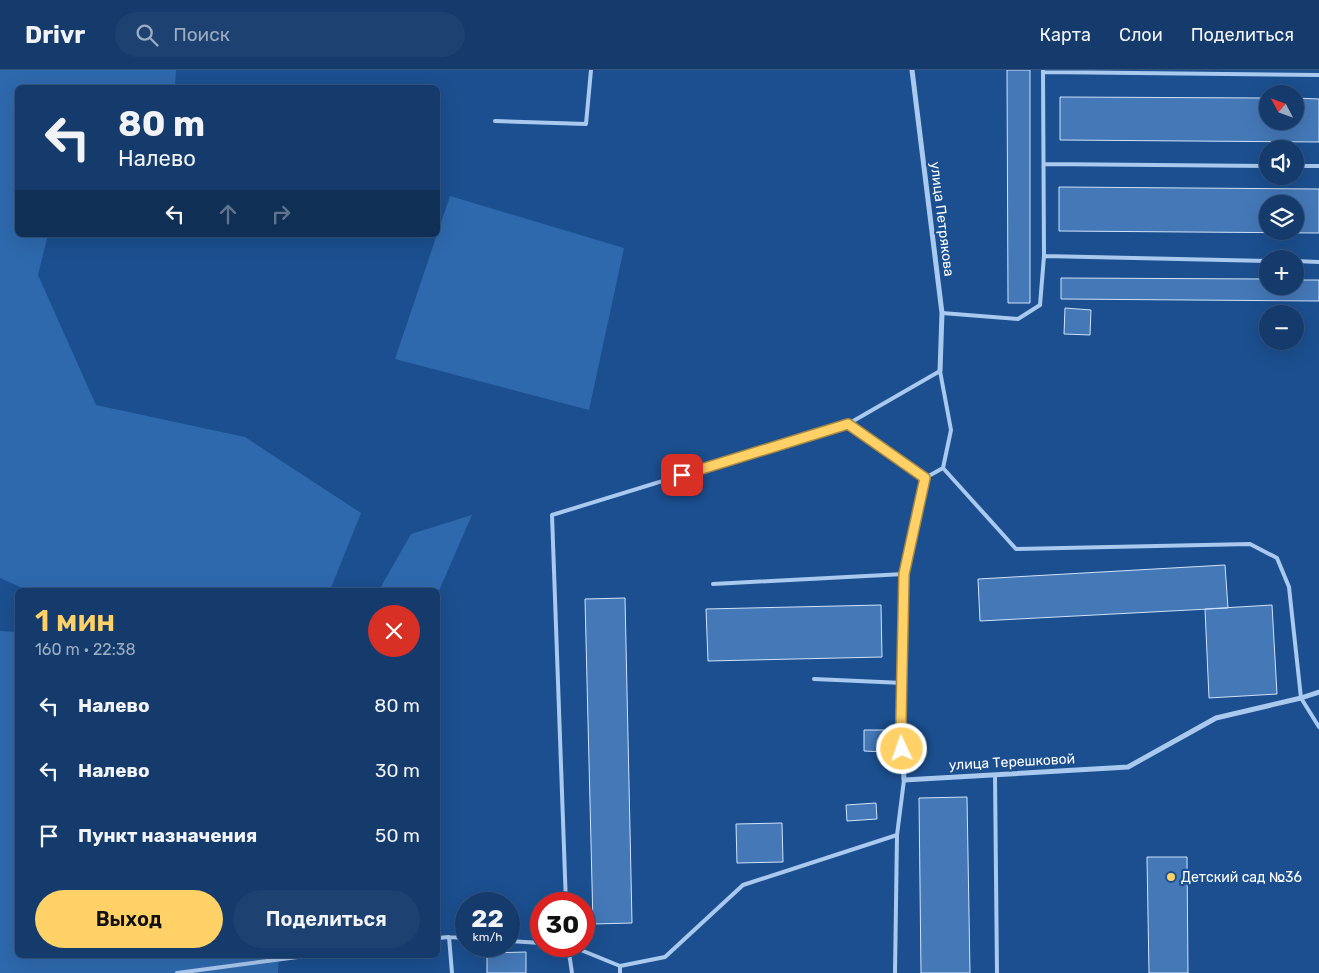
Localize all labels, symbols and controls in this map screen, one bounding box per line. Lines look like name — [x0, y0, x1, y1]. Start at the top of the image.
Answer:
search box — [115, 12, 465, 57]
text: Drivr — [25, 21, 85, 49]
icon: search — [133, 21, 161, 49]
text: Поиск — [173, 23, 230, 46]
text: Карта — [1040, 24, 1091, 46]
text: Слои — [1119, 24, 1163, 46]
text: Поделиться — [1191, 24, 1294, 46]
north arrow — [1259, 85, 1304, 130]
map controls — [1259, 85, 1304, 350]
text: 80 m — [118, 103, 205, 145]
icon: left — [35, 105, 100, 170]
button: sound — [1259, 140, 1304, 185]
text: Налево — [118, 145, 196, 172]
street label: улица Петрякова — [927, 161, 957, 277]
button: layers — [1259, 195, 1304, 240]
icon: left — [161, 200, 189, 228]
icon: ahead — [214, 200, 242, 228]
icon: right — [267, 200, 295, 228]
button: + — [1259, 250, 1304, 295]
button: − — [1259, 305, 1304, 350]
pin — [661, 454, 703, 496]
icon: arrive — [668, 461, 696, 489]
text: 1 мин — [35, 603, 115, 639]
button: close — [368, 605, 420, 657]
text: 160 m · 22:38 — [35, 640, 136, 659]
icon: left — [35, 692, 63, 720]
text: Налево — [78, 694, 150, 717]
text: 80 m — [374, 694, 420, 717]
position arrow — [875, 722, 927, 774]
street label: улица Терешковой — [948, 750, 1076, 774]
icon: left — [35, 757, 63, 785]
text: Налево — [78, 759, 150, 782]
text: 30 m — [375, 759, 420, 782]
icon: arrive — [35, 822, 63, 850]
text: Пункт назначения — [78, 824, 257, 847]
text: 50 m — [375, 824, 420, 847]
place label: Детский сад №36 — [1181, 869, 1302, 886]
marker: Детский сад №36 — [1165, 871, 1177, 883]
button: Выход — [35, 890, 223, 948]
button: Поделиться — [233, 890, 420, 948]
speed limit sign: 30 — [530, 892, 595, 957]
text: 22 — [471, 904, 504, 933]
text: km/h — [473, 930, 502, 944]

